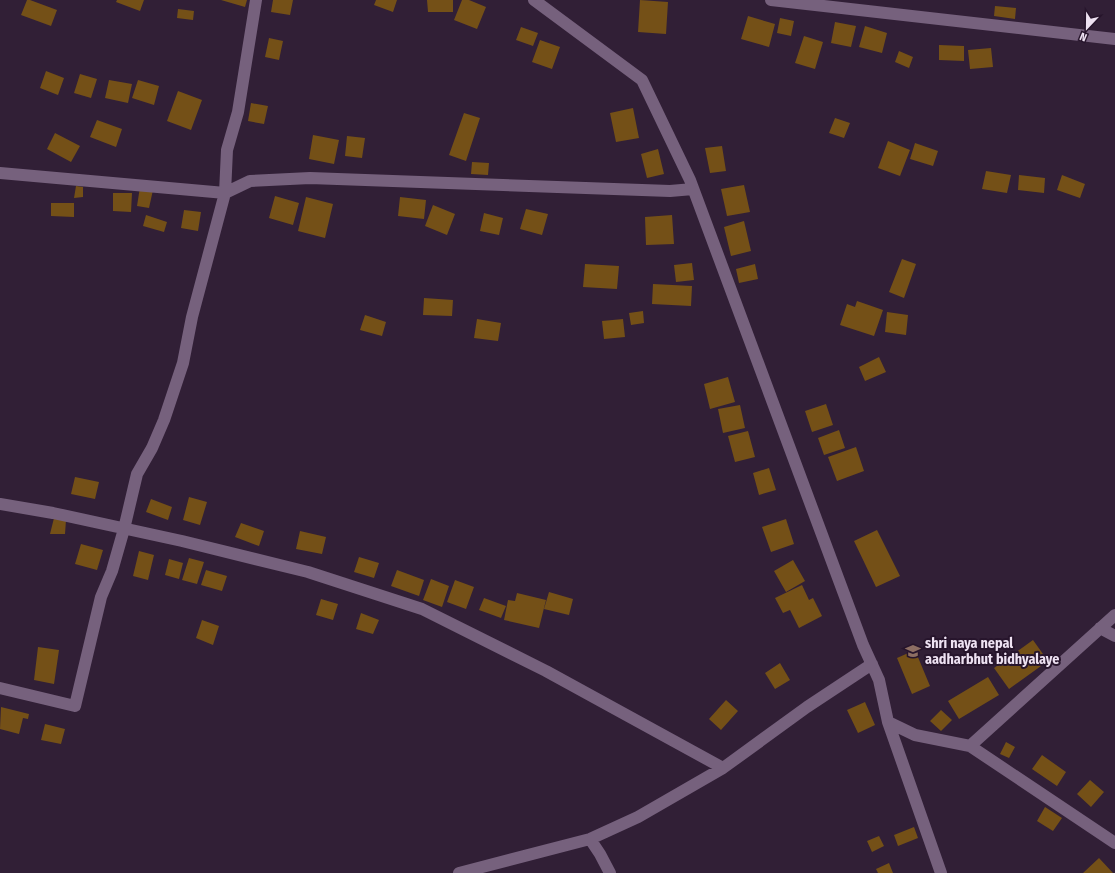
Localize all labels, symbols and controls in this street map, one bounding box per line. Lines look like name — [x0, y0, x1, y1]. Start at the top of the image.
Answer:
north arrow — [1067, 8, 1107, 48]
text: N — [1078, 30, 1089, 44]
place label: shri naya nepal aadharbhut bidhyalaye — [925, 635, 1059, 668]
school or university icon: shri naya nepal aadharbhut bidhyalaye — [904, 642, 922, 660]

